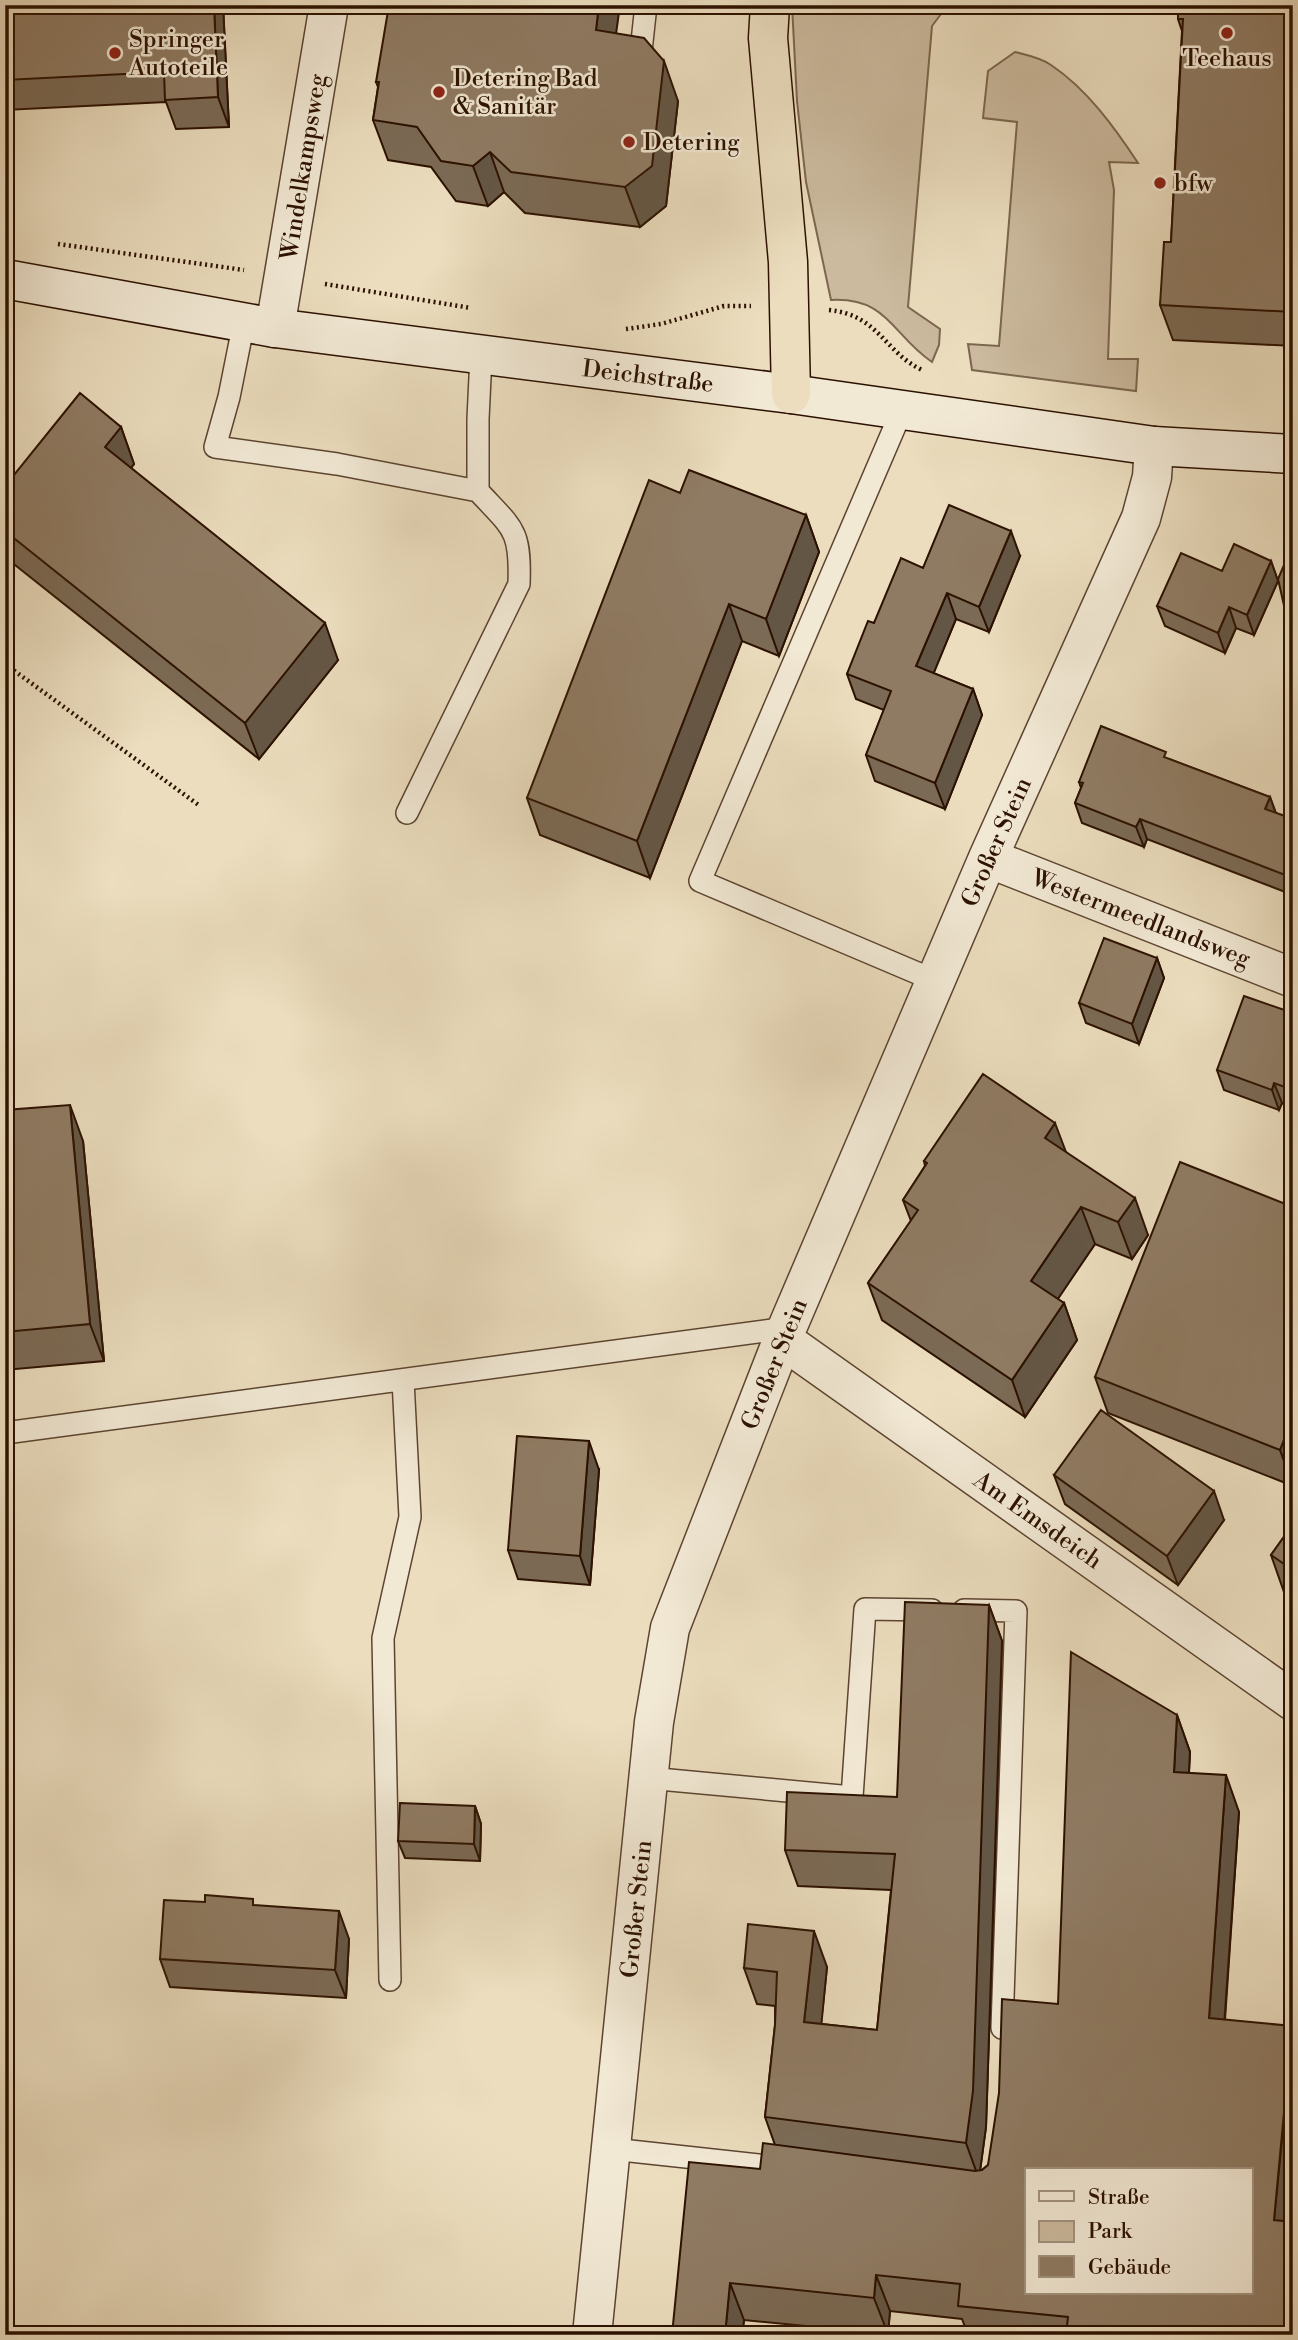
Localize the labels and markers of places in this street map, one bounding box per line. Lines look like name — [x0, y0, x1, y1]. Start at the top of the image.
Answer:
place label: Springer Autoteile — [128, 25, 228, 83]
marker: Teehaus — [1219, 25, 1235, 41]
place label: Teehaus — [1182, 44, 1272, 74]
marker: Springer Autoteile — [107, 45, 123, 61]
place label: Detering Bad & Sanitär — [453, 64, 598, 122]
marker: Detering Bad & Sanitär — [431, 84, 447, 100]
place label: Detering — [643, 128, 740, 158]
marker: Detering — [621, 134, 637, 150]
place label: bfw — [1174, 169, 1214, 199]
marker: bfw — [1152, 175, 1168, 191]

